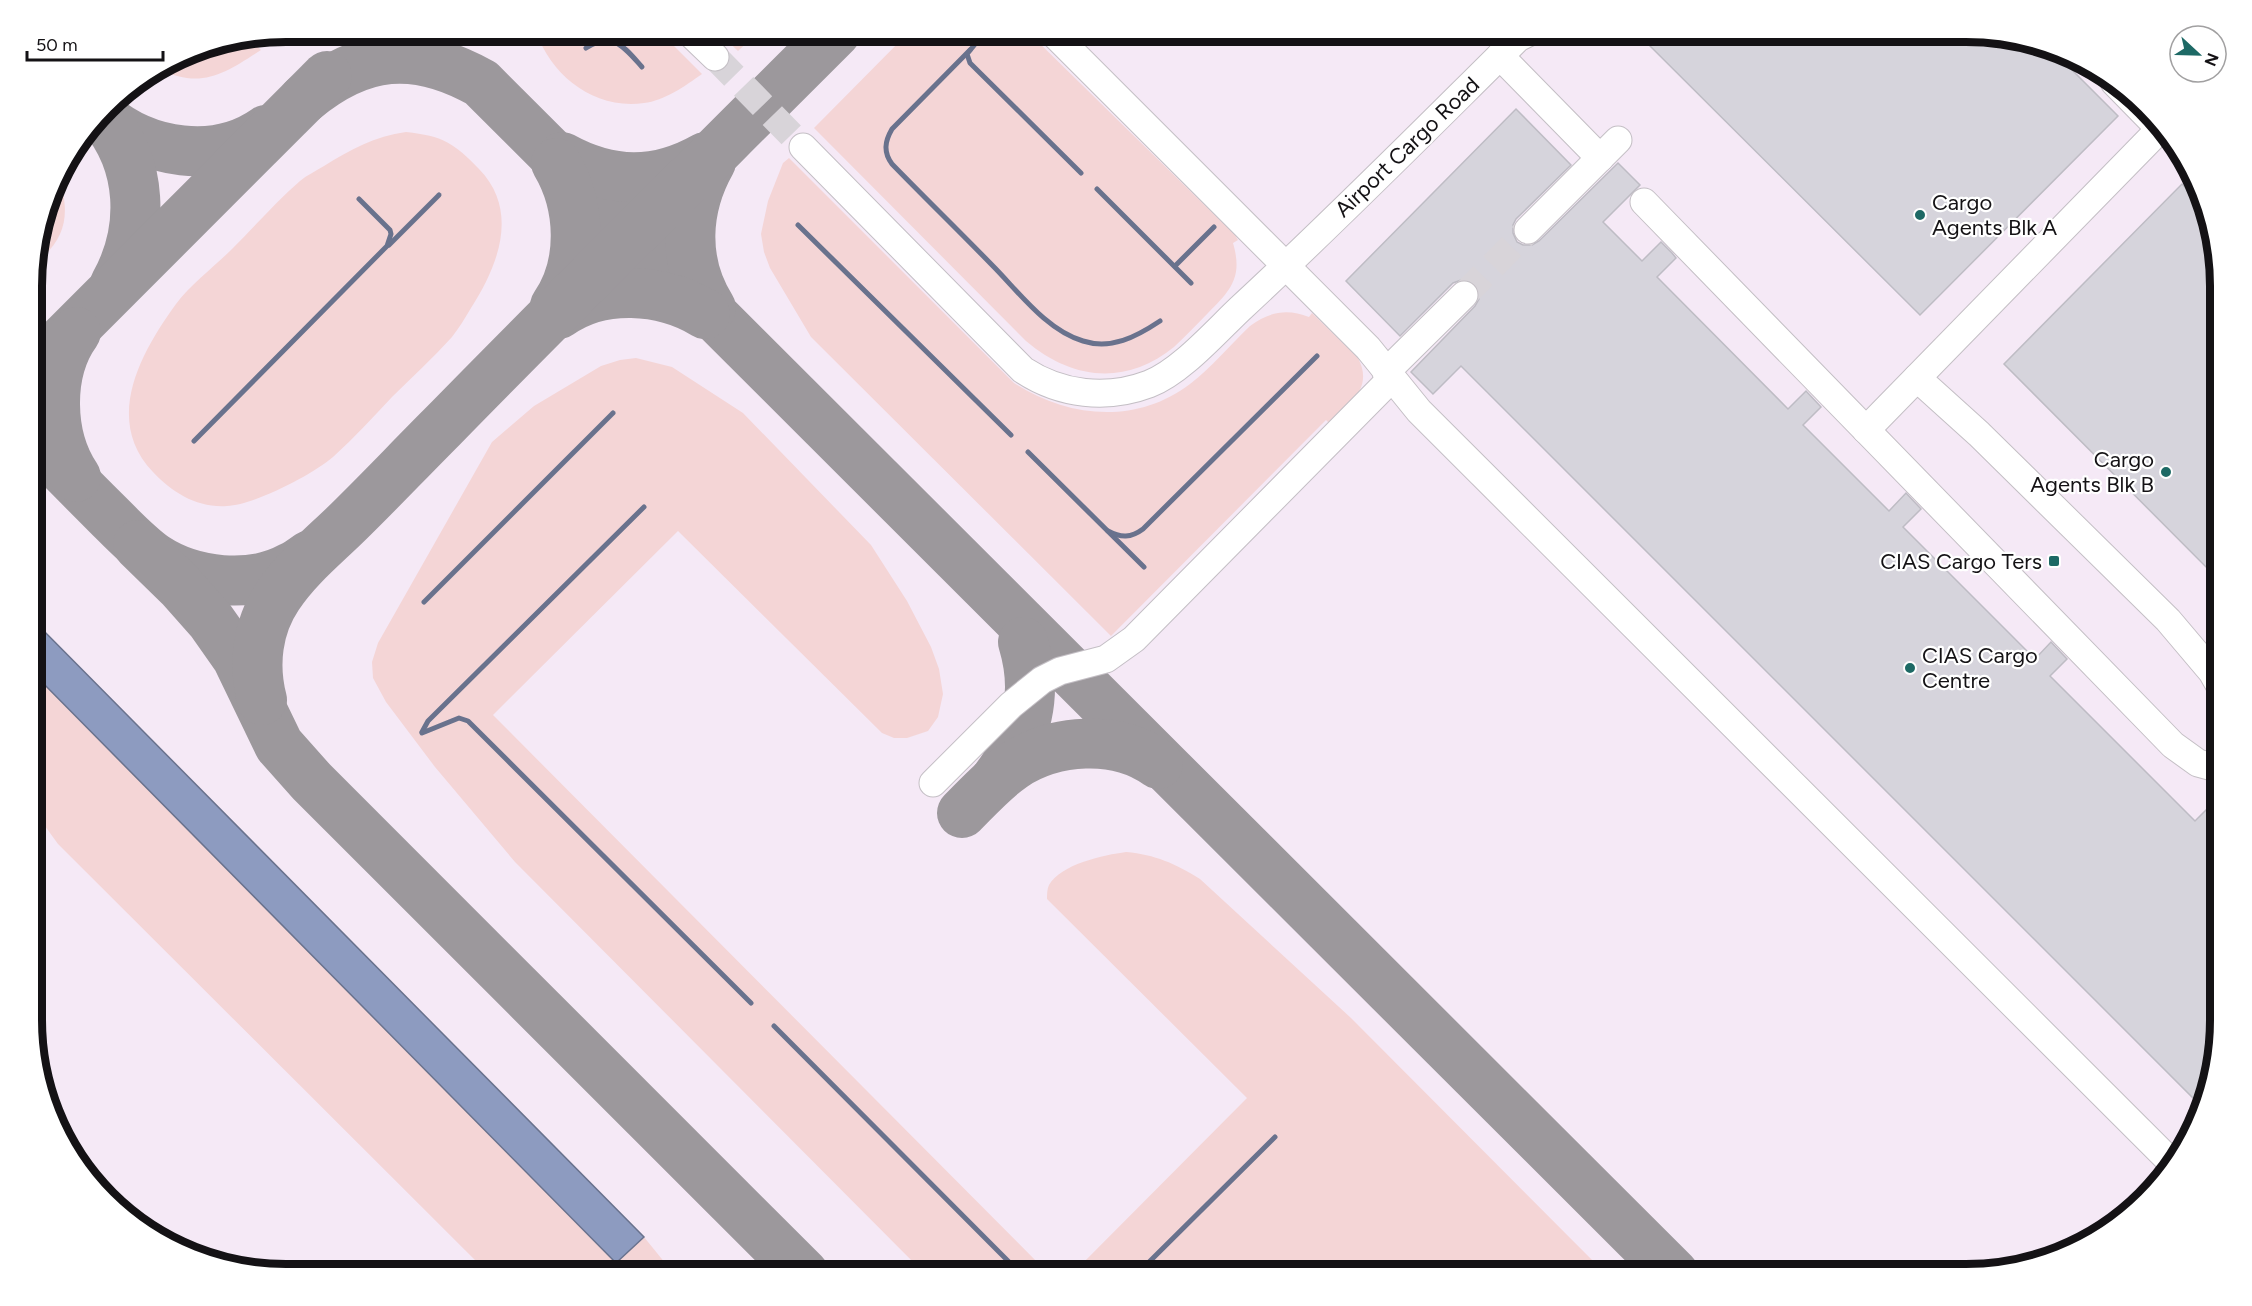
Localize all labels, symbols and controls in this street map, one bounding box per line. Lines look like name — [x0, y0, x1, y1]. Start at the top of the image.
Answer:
scale bar — [27, 24, 164, 62]
north arrow — [2168, 24, 2228, 84]
text: 50 m — [36, 34, 78, 56]
text: N — [2200, 50, 2223, 69]
street label: Airport Cargo Road — [1329, 71, 1485, 223]
place label: Cargo Agents Blk A — [1932, 189, 2057, 241]
marker: Cargo Agents Blk A — [1913, 208, 1927, 222]
place label: Cargo Agents Blk B — [2030, 446, 2154, 498]
marker: Cargo Agents Blk B — [2159, 465, 2173, 479]
place label: CIAS Cargo Ters — [1880, 548, 2042, 575]
marker: CIAS Cargo Ters — [2047, 554, 2061, 568]
place label: CIAS Cargo Centre — [1922, 642, 2038, 694]
marker: CIAS Cargo Centre — [1903, 661, 1917, 675]

